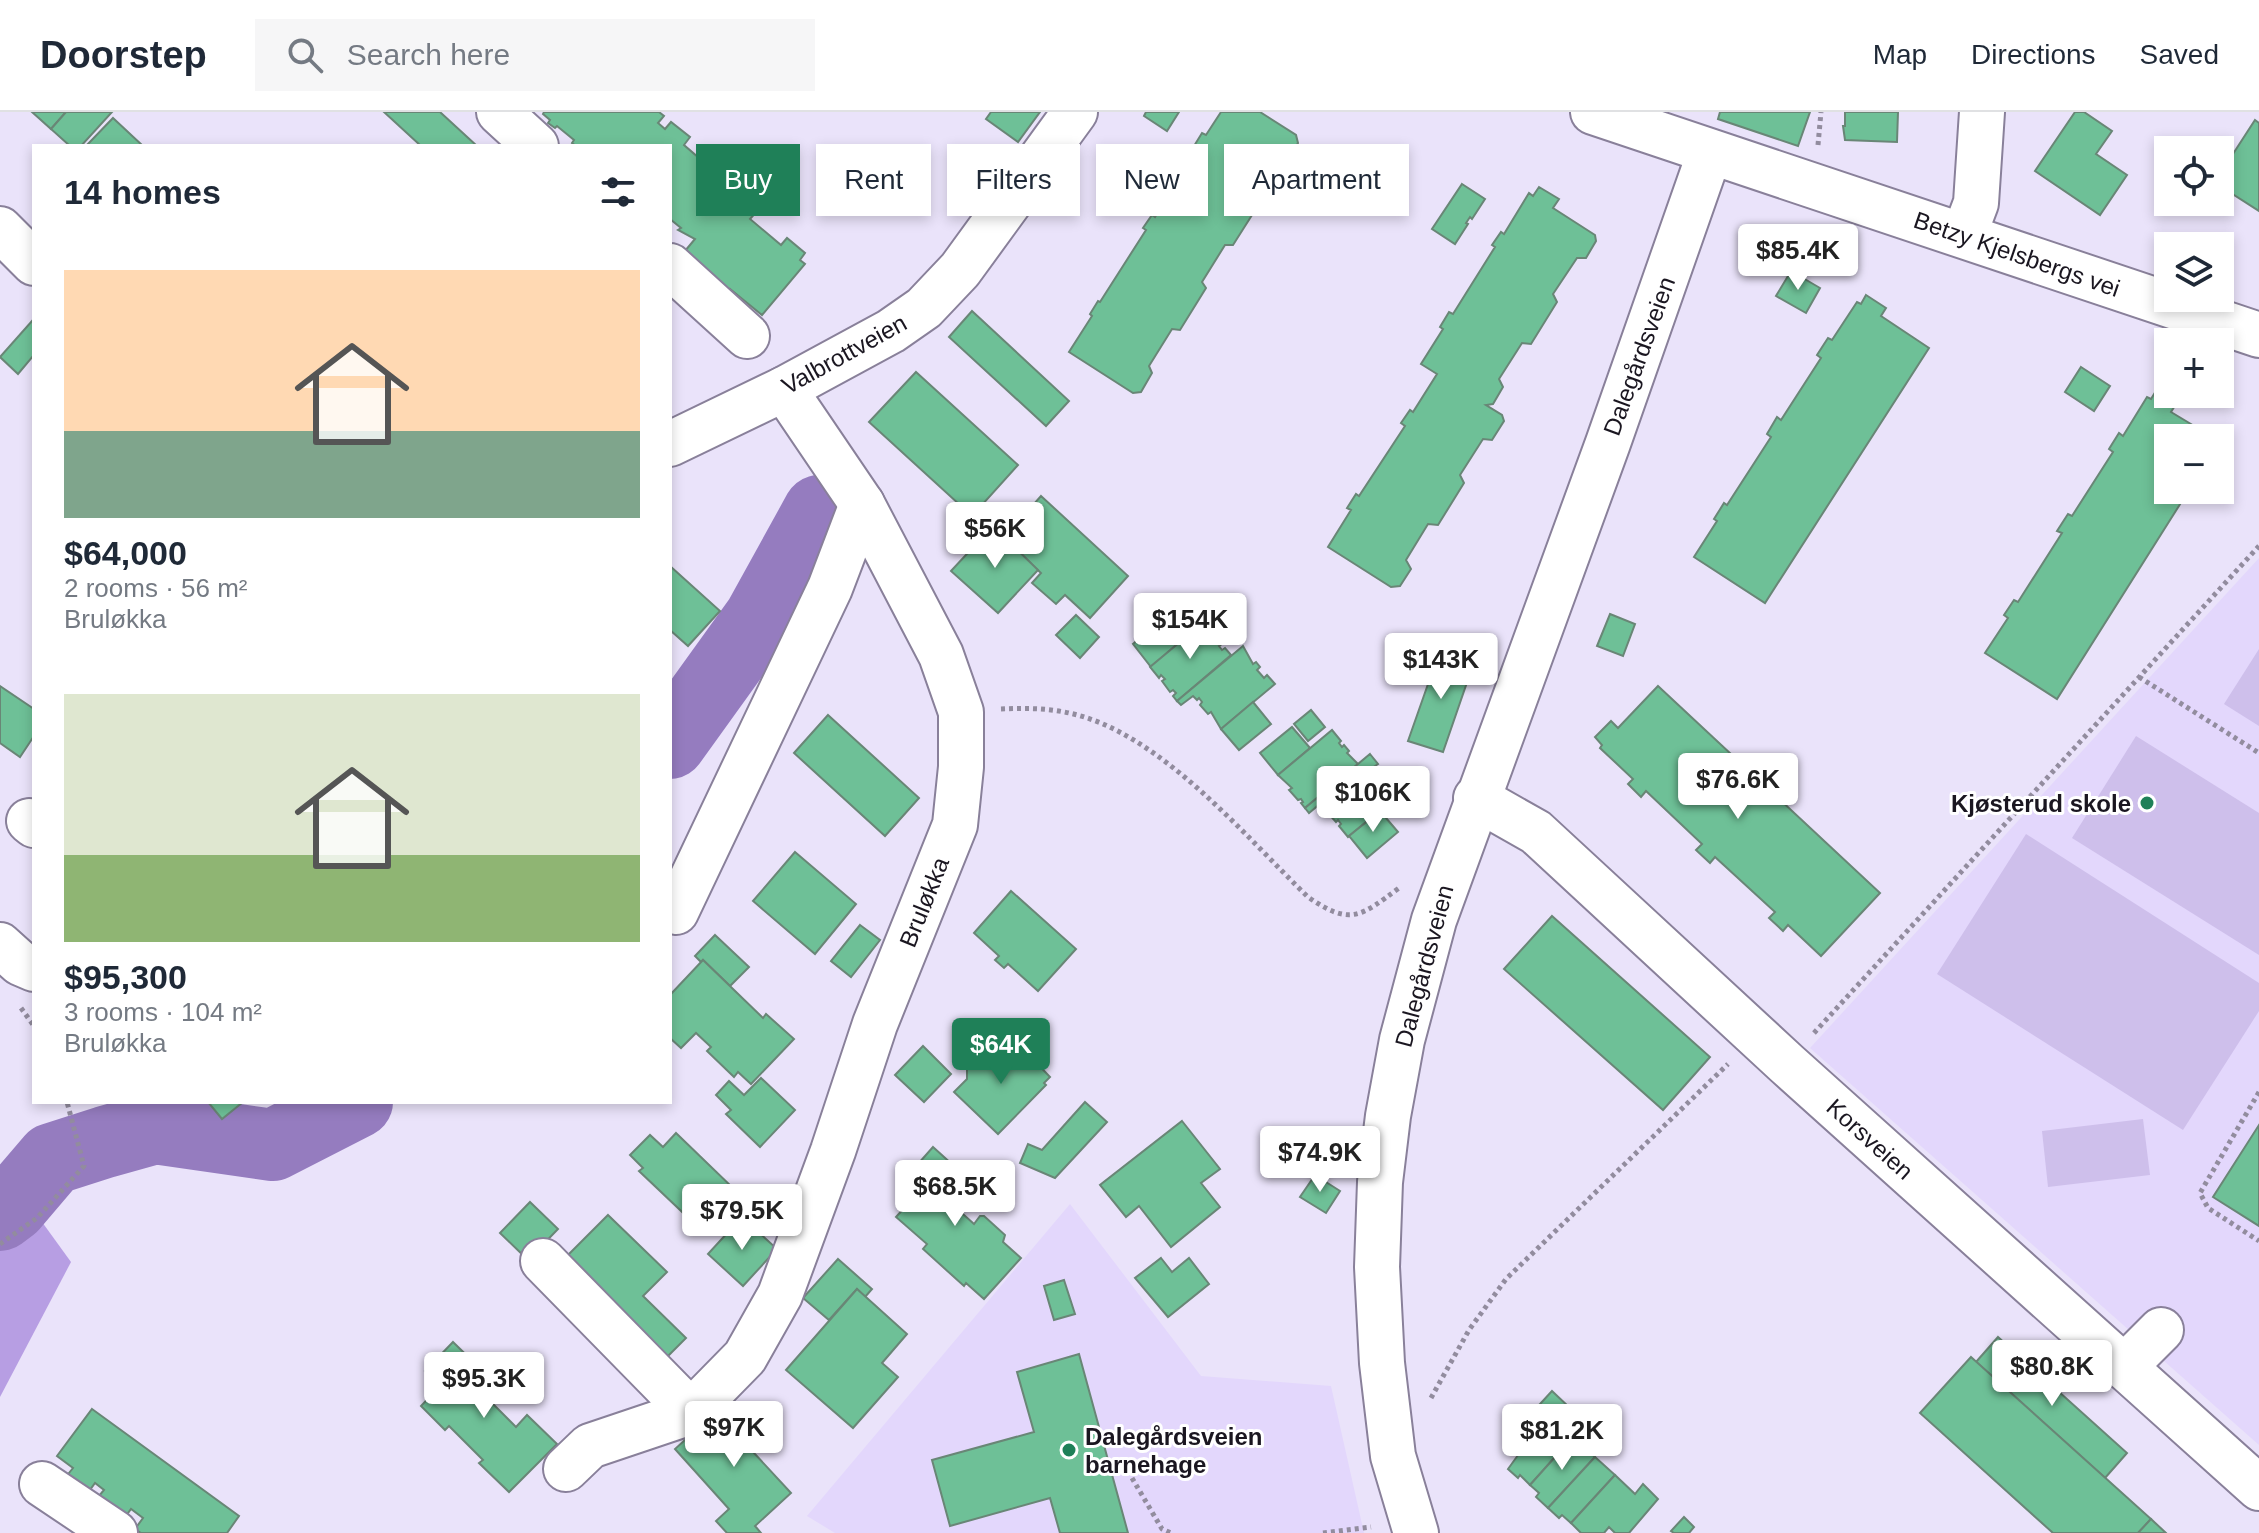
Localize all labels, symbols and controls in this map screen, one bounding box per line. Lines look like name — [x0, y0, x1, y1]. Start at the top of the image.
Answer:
search box — [255, 19, 815, 91]
icon: search — [283, 33, 327, 77]
text: Doorstep — [40, 34, 207, 76]
text: Search here — [347, 38, 510, 71]
text: Map — [1873, 39, 1927, 70]
text: Directions — [1971, 39, 2096, 70]
text: Saved — [2140, 39, 2219, 70]
map controls — [2154, 136, 2234, 504]
button: locate — [2154, 136, 2234, 216]
chip: Buy — [696, 144, 800, 216]
chip: Rent — [816, 144, 931, 216]
chip: Filters — [947, 144, 1080, 216]
chip: New — [1096, 144, 1208, 216]
chip: Apartment — [1224, 144, 1409, 216]
icon: filters — [596, 170, 640, 214]
text: 14 homes — [64, 173, 221, 211]
street label: Betzy Kjelsbergs vei — [1910, 206, 2124, 302]
pin: $85.4K — [1733, 224, 1863, 292]
button: layers — [2154, 232, 2234, 312]
text: $85.4K — [1756, 235, 1840, 265]
street label: Dalegårdsveien — [1598, 273, 1680, 439]
street label: Valbrottveien — [777, 309, 911, 399]
icon: home — [280, 322, 424, 466]
button: + — [2154, 328, 2234, 408]
button: − — [2154, 424, 2234, 504]
pin: $56K — [948, 502, 1042, 570]
text: $56K — [964, 513, 1026, 543]
text: $64,000 — [64, 534, 187, 572]
text: 2 rooms · 56 m² — [64, 573, 248, 603]
pin: $154K — [1134, 593, 1246, 661]
text: Bruløkka — [64, 604, 167, 634]
text: $154K — [1152, 604, 1228, 634]
pin: $143K — [1385, 633, 1497, 701]
text: $143K — [1403, 644, 1479, 674]
icon: home — [280, 746, 424, 890]
pin: $76.6K — [1673, 753, 1803, 821]
text: $76.6K — [1696, 764, 1780, 794]
pin: $106K — [1317, 766, 1429, 834]
text: $106K — [1335, 777, 1411, 807]
place label: Kjøsterud skole — [1951, 790, 2131, 817]
marker: Kjøsterud skole — [2138, 794, 2156, 812]
street label: Bruløkka — [894, 852, 954, 951]
street label: Dalegårdsveien — [1389, 882, 1459, 1050]
text: $95,300 — [64, 958, 187, 996]
text: 3 rooms · 104 m² — [64, 997, 262, 1027]
pin: $64K — [954, 1018, 1048, 1086]
text: Bruløkka — [64, 1028, 167, 1058]
text: $64K — [970, 1029, 1032, 1059]
street label: Korsveien — [1821, 1093, 1919, 1185]
pin: $74.9K — [1255, 1126, 1385, 1194]
text: $74.9K — [1278, 1137, 1362, 1167]
pin: $68.5K — [890, 1160, 1020, 1228]
text: $68.5K — [913, 1171, 997, 1201]
pin: $79.5K — [677, 1184, 807, 1252]
text: $79.5K — [700, 1195, 784, 1225]
pin: $80.8K — [1987, 1340, 2117, 1408]
text: $80.8K — [2010, 1351, 2094, 1381]
pin: $95.3K — [419, 1352, 549, 1420]
text: $95.3K — [442, 1363, 526, 1393]
pin: $97K — [687, 1401, 781, 1469]
pin: $81.2K — [1497, 1404, 1627, 1472]
text: $97K — [703, 1412, 765, 1442]
text: $81.2K — [1520, 1415, 1604, 1445]
place label: Dalegårdsveien barnehage — [1085, 1423, 1262, 1478]
marker: Dalegårdsveien barnehage — [1060, 1441, 1078, 1459]

